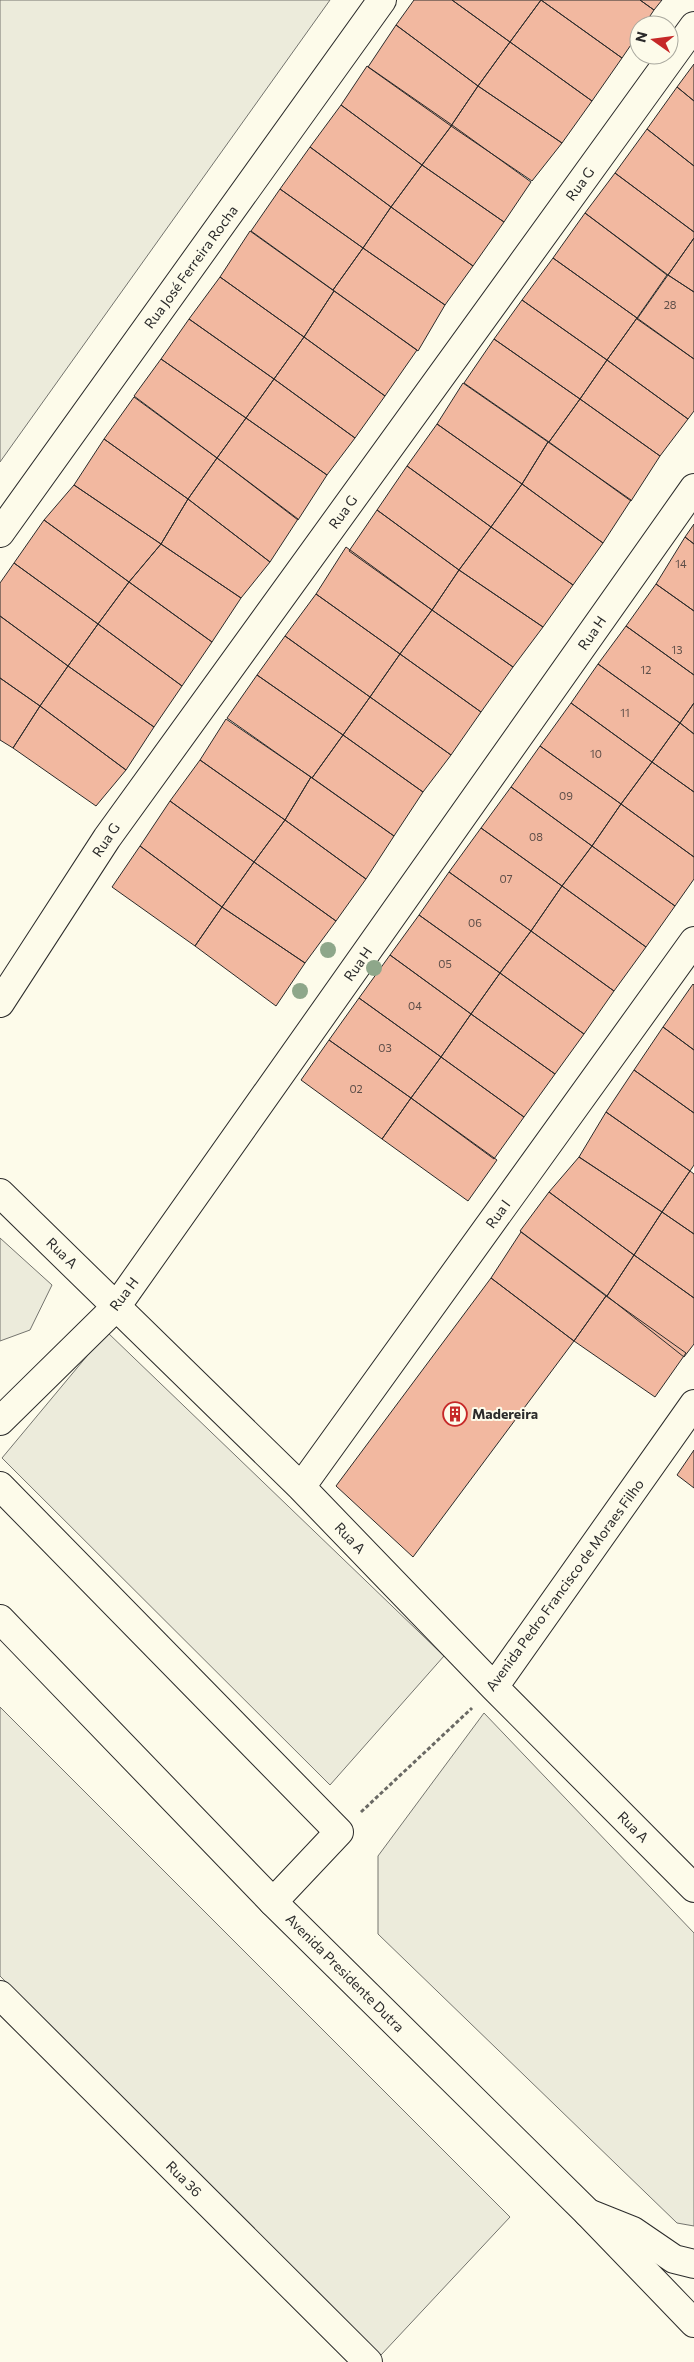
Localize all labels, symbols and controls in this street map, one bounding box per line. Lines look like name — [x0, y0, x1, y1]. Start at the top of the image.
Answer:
north arrow — [629, 15, 679, 65]
text: N — [631, 30, 650, 44]
street label: Rua G — [562, 164, 597, 204]
street label: Rua José Ferreira Rocha — [140, 202, 241, 332]
house number: 28 — [664, 298, 677, 311]
street label: Rua G — [325, 492, 360, 532]
house number: 14 — [675, 557, 687, 570]
street label: Rua H — [574, 612, 609, 653]
house number: 13 — [672, 643, 682, 656]
house number: 12 — [641, 663, 651, 676]
house number: 11 — [620, 706, 630, 719]
house number: 10 — [590, 747, 602, 760]
house number: 09 — [559, 789, 573, 802]
street label: Rua G — [88, 819, 123, 860]
house number: 08 — [529, 830, 543, 843]
house number: 07 — [500, 872, 513, 885]
house number: 06 — [468, 916, 482, 929]
street label: Rua H — [340, 943, 375, 984]
house number: 05 — [438, 957, 452, 970]
house number: 04 — [408, 999, 422, 1012]
house number: 03 — [378, 1041, 392, 1054]
house number: 02 — [349, 1082, 363, 1095]
street label: Rua I — [482, 1196, 514, 1231]
street label: Rua A — [43, 1234, 82, 1272]
street label: Rua H — [105, 1274, 142, 1314]
building icon: Madereira — [442, 1401, 468, 1427]
place label: Madereira — [472, 1405, 538, 1422]
street label: Avenida Pedro Francisco de Moraes Filho — [482, 1475, 647, 1694]
street label: Rua A — [331, 1519, 369, 1557]
street label: Rua A — [614, 1808, 653, 1846]
street label: Avenida Presidente Dutra — [283, 1910, 408, 2035]
street label: Rua 36 — [163, 2157, 206, 2200]

